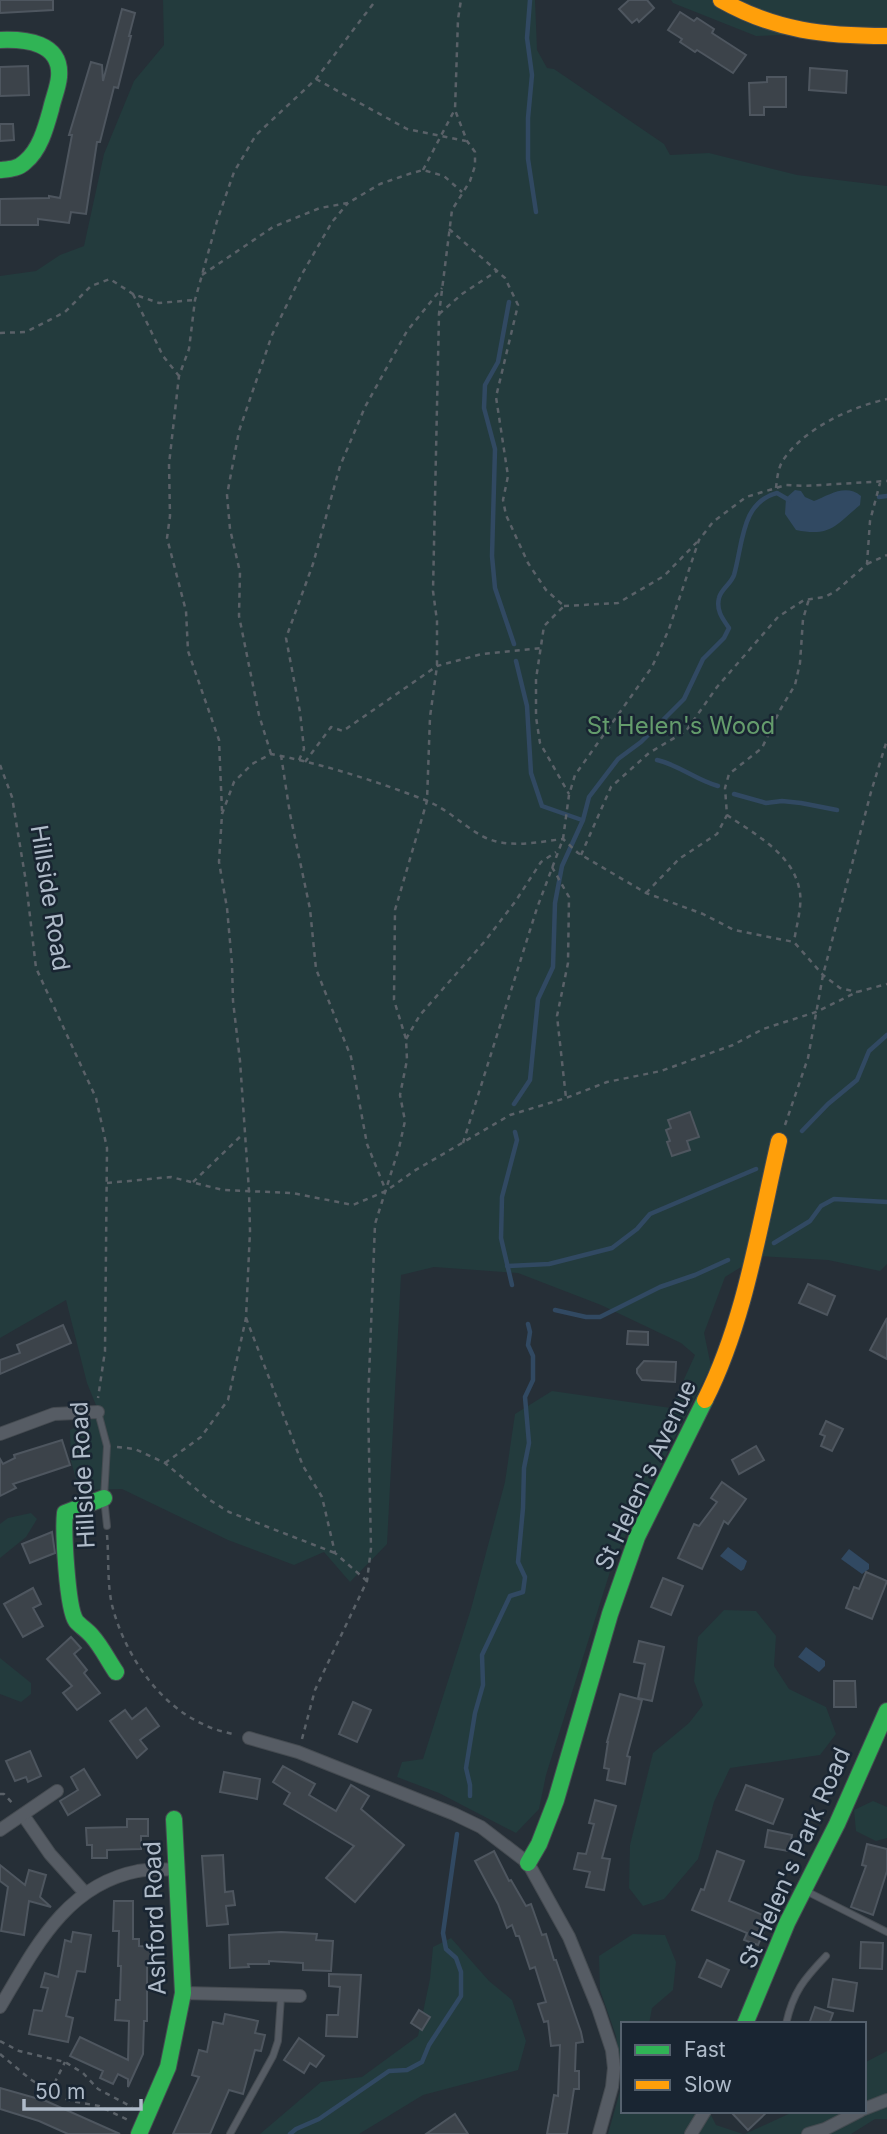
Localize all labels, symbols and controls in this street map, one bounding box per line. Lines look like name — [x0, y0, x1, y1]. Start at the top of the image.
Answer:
park label: St Helen's Wood — [587, 711, 775, 740]
street label: Hillside Road — [25, 823, 76, 973]
street label: St Helen's Avenue — [589, 1375, 702, 1575]
street label: Hillside Road — [64, 1401, 101, 1549]
street label: St Helen's Park Road — [733, 1743, 856, 1973]
street label: Ashford Road — [137, 1841, 172, 1995]
legend — [621, 2022, 866, 2113]
text: Fast — [684, 2037, 726, 2062]
scale bar — [24, 2068, 142, 2112]
text: Slow — [684, 2072, 732, 2097]
text: 50 m — [35, 2079, 85, 2104]

